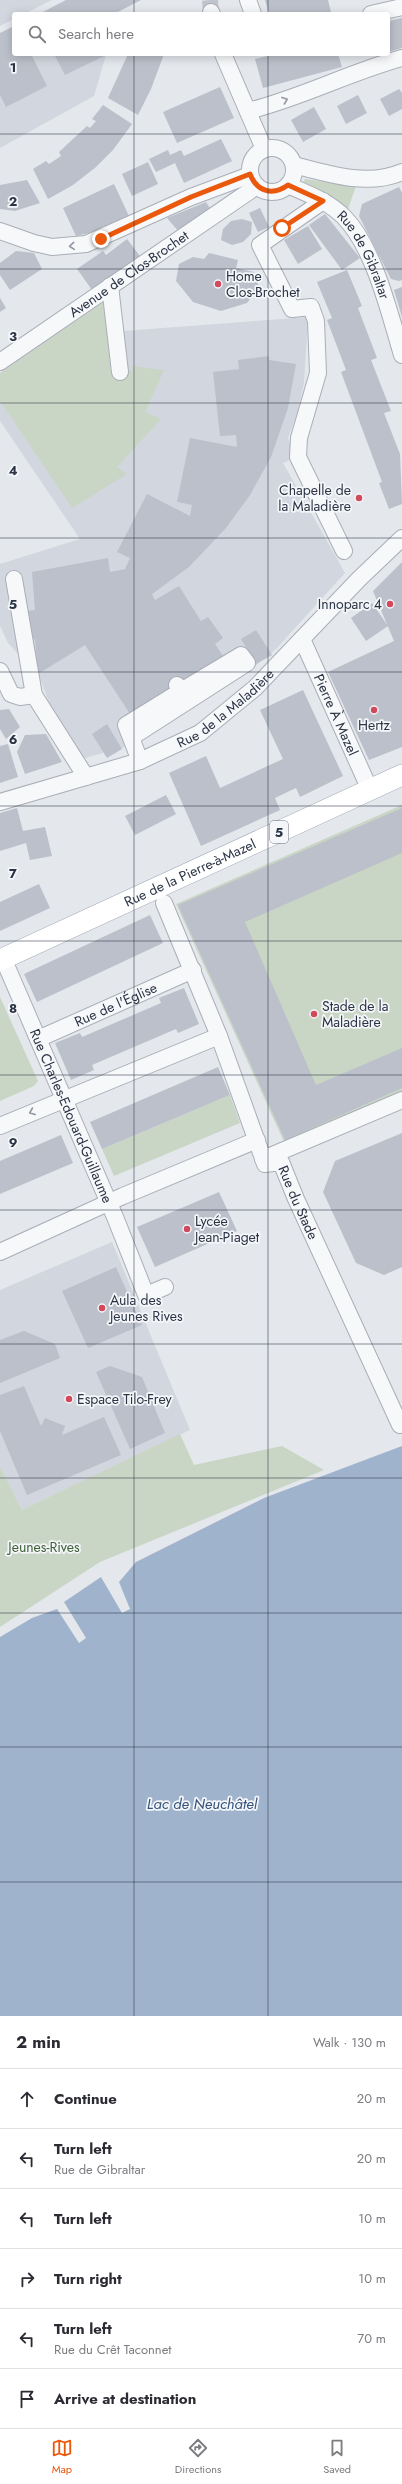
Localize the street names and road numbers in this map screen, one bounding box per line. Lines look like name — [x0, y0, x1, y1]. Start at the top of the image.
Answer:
street label: Rue de Gibraltar — [333, 206, 395, 302]
street label: Avenue de Clos-Brochet — [65, 225, 193, 322]
street label: Rue de la Maladière — [174, 664, 278, 752]
street label: Pierre À Mazel — [309, 671, 363, 759]
road number: 5 — [270, 821, 288, 843]
street label: Rue de la Pierre-à-Mazel — [121, 834, 259, 912]
street label: Rue de l'Église — [71, 977, 160, 1032]
street label: Rue Charles-Edouard-Guillaume — [25, 1026, 118, 1206]
street label: Rue du Stade — [273, 1162, 323, 1243]

